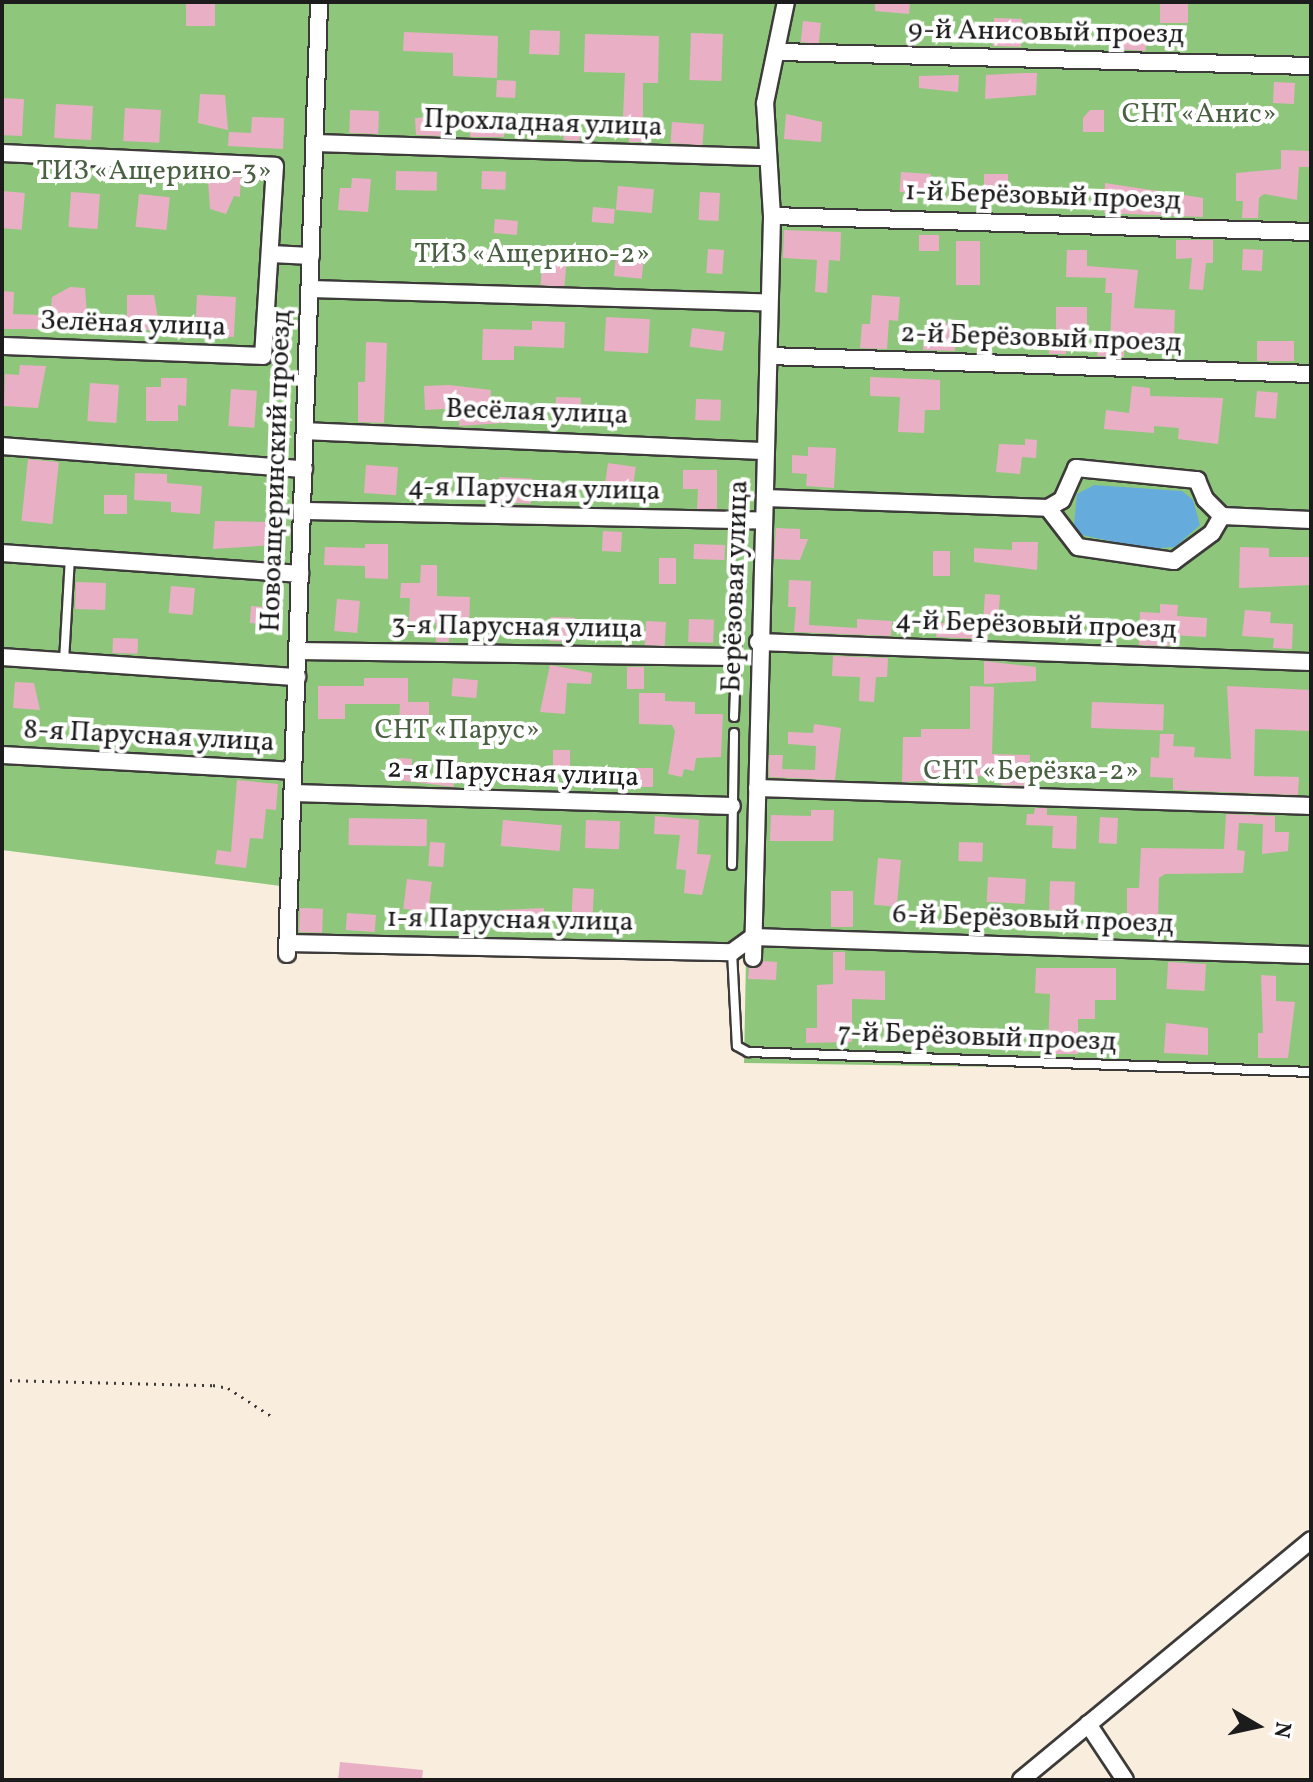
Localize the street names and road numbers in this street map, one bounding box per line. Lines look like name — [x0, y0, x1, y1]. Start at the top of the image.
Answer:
street label: 9-й Анисовый проезд — [908, 14, 1184, 52]
street label: Прохладная улица — [423, 103, 663, 145]
street label: 1-й Берёзовый проезд — [904, 175, 1182, 219]
street label: Зелёная улица — [39, 305, 227, 345]
street label: Новоащеринский проезд — [255, 309, 299, 633]
street label: 2-й Берёзовый проезд — [900, 317, 1182, 361]
street label: Весёлая улица — [445, 393, 629, 433]
street label: 4-я Парусная улица — [407, 471, 661, 509]
street label: Берёзовая улица — [715, 479, 757, 693]
street label: 4-й Берёзовый проезд — [895, 604, 1177, 648]
street label: 3-я Парусная улица — [391, 609, 643, 647]
street label: 8-я Парусная улица — [22, 714, 276, 760]
street label: 2-я Парусная улица — [386, 753, 640, 795]
street label: 6-й Берёзовый проезд — [892, 898, 1174, 942]
street label: 1-я Парусная улица — [386, 902, 634, 940]
street label: 7-й Берёзовый проезд — [837, 1016, 1117, 1060]

